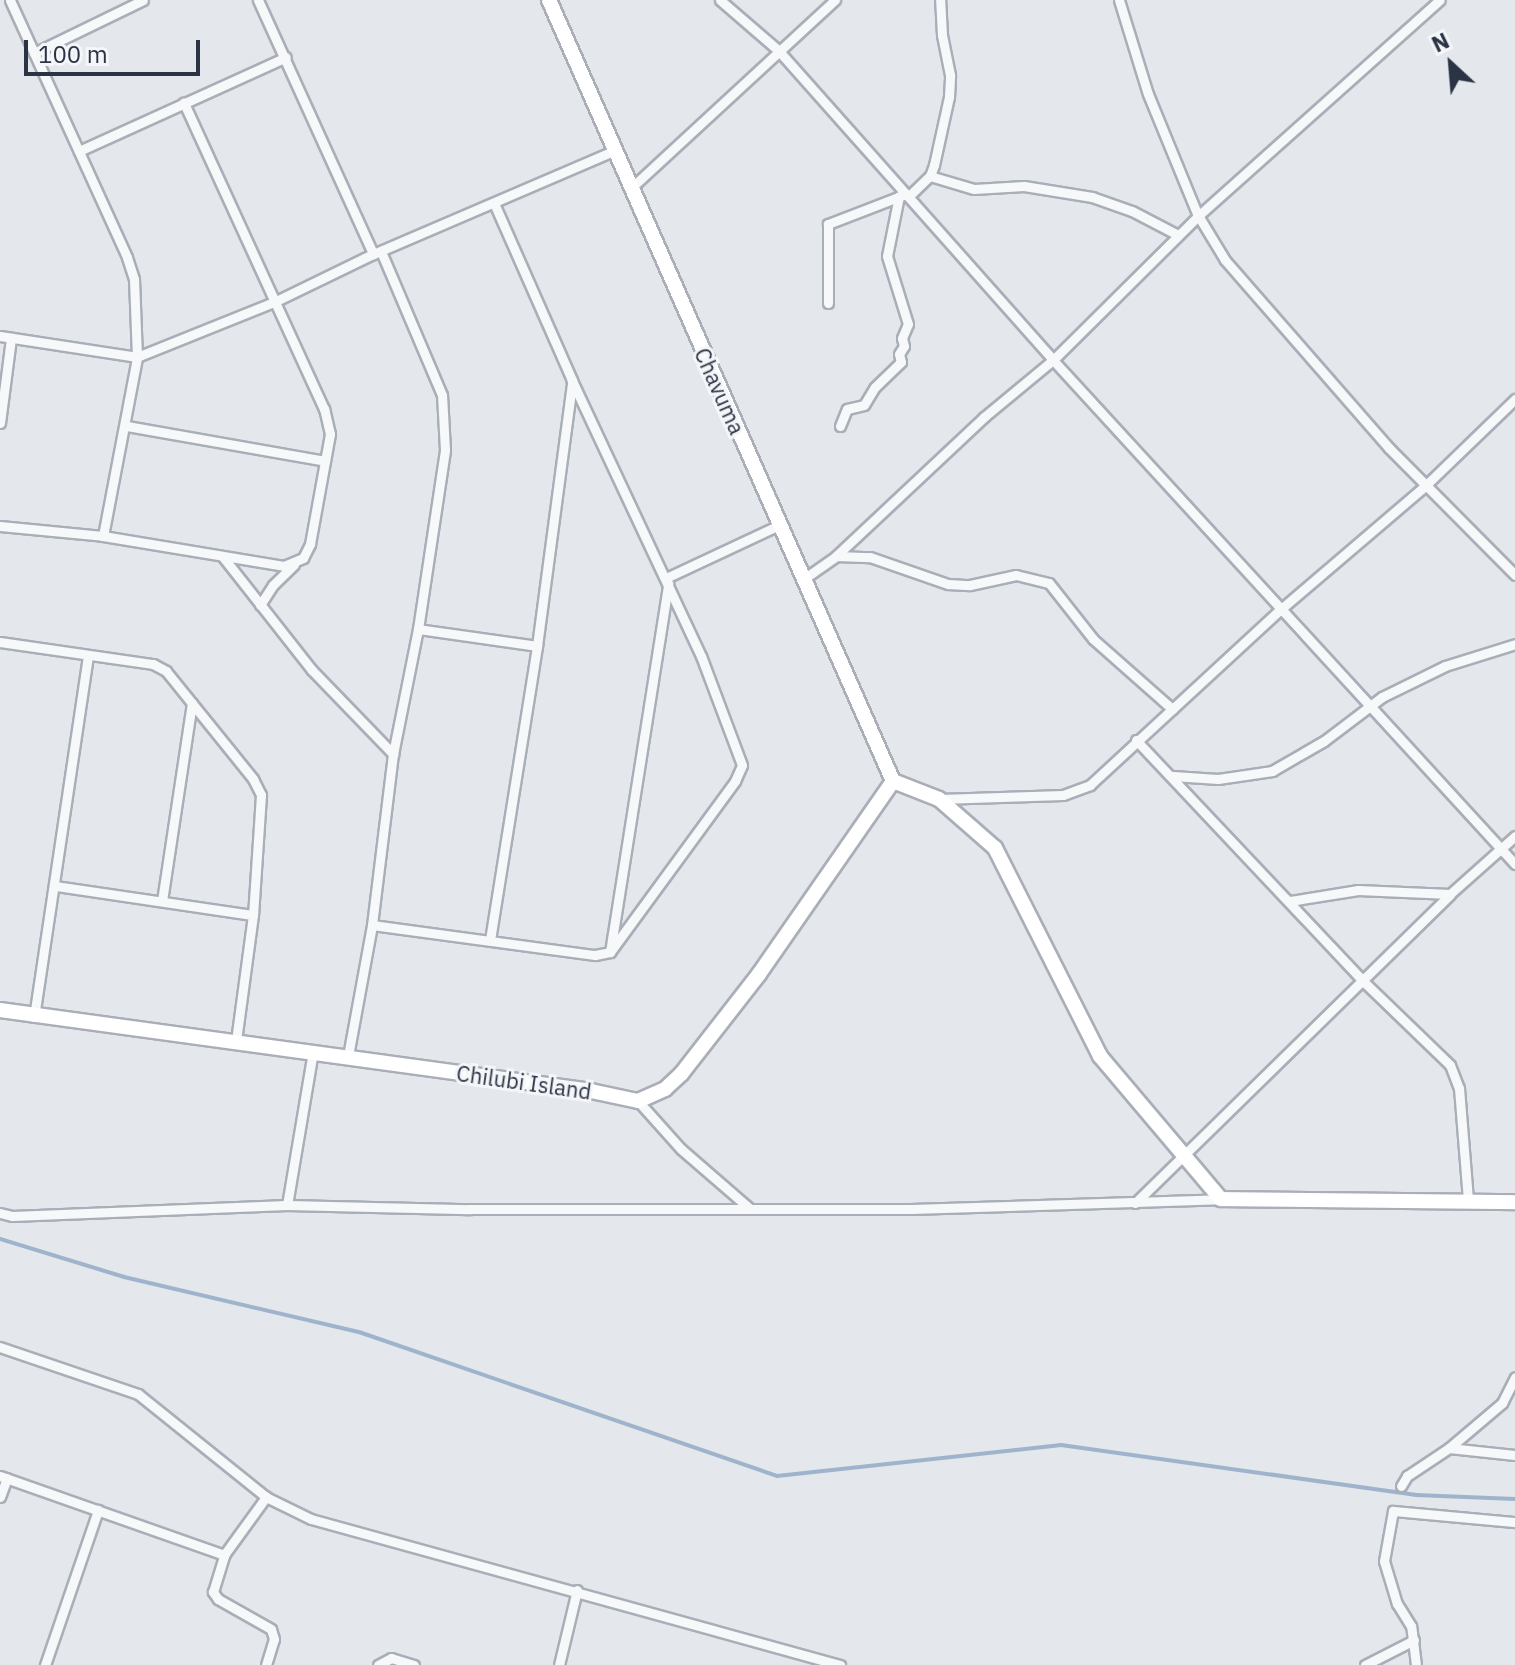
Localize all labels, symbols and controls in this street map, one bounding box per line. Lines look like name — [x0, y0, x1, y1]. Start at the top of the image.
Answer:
scale bar — [28, 24, 204, 74]
north arrow — [1411, 24, 1491, 104]
text: N — [1427, 25, 1454, 59]
text: 100 m — [38, 38, 108, 70]
street label: Chavuma — [689, 344, 751, 438]
street label: Chilubi Island — [455, 1059, 593, 1105]

